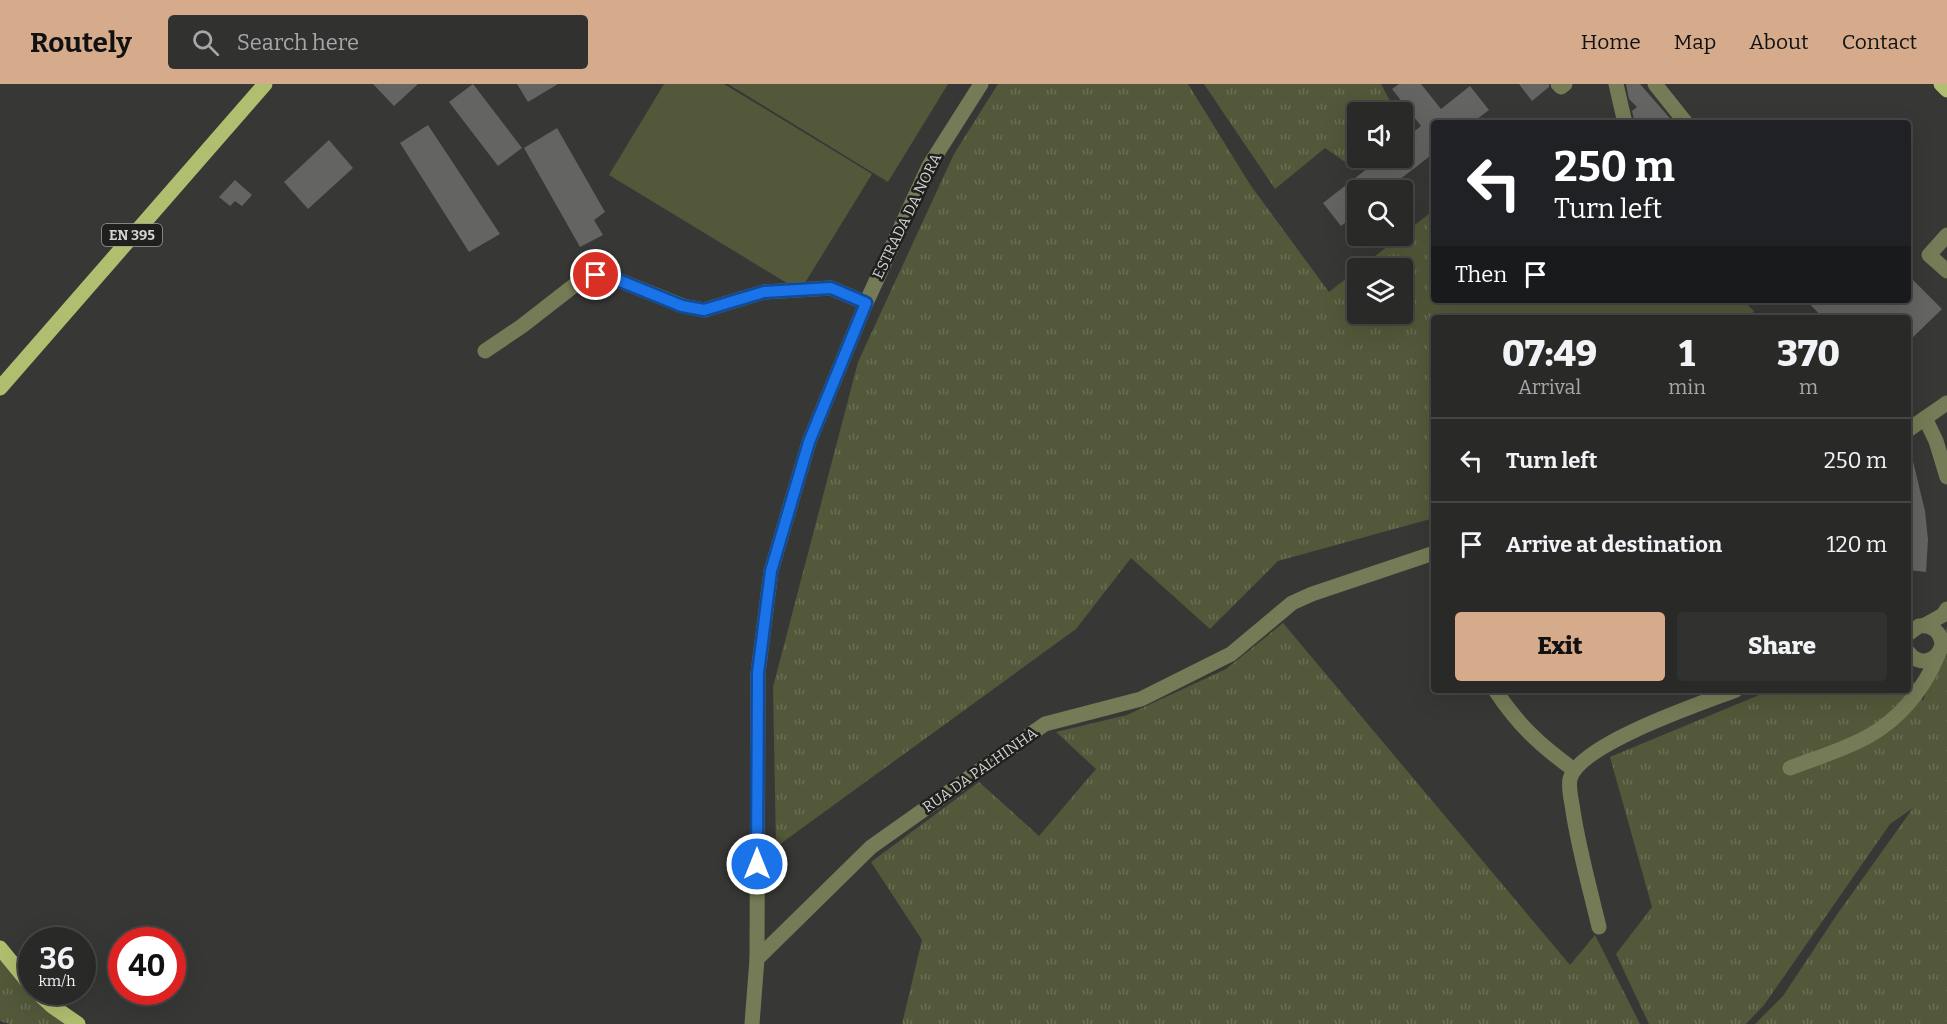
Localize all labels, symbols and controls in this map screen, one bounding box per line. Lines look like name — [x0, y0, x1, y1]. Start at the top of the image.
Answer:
search box — [168, 15, 588, 69]
text: Routely — [30, 26, 132, 59]
icon: search — [189, 26, 222, 59]
text: Search here — [237, 29, 359, 56]
text: Home — [1581, 29, 1641, 55]
text: Map — [1674, 29, 1716, 55]
text: About — [1749, 29, 1809, 55]
text: Contact — [1842, 29, 1917, 55]
map controls — [1347, 102, 1413, 324]
button: sound — [1347, 102, 1413, 168]
text: 250 m — [1554, 142, 1675, 192]
icon: left — [1455, 144, 1533, 222]
street label: ESTRADA DA NORA — [869, 150, 945, 282]
button: search — [1347, 180, 1413, 246]
text: Turn left — [1554, 193, 1662, 225]
road number: EN 395 — [102, 224, 162, 246]
pin — [570, 249, 621, 300]
icon: arrive — [579, 258, 612, 291]
button: layers — [1347, 258, 1413, 324]
icon: arrive — [1519, 258, 1552, 291]
text: Then — [1455, 261, 1507, 288]
text: 07:49 — [1502, 332, 1597, 376]
text: 1 — [1679, 332, 1695, 376]
text: 370 — [1777, 332, 1840, 376]
text: Arrival — [1518, 375, 1581, 399]
text: min — [1668, 375, 1706, 399]
text: m — [1799, 375, 1818, 399]
icon: left — [1455, 444, 1488, 477]
text: Turn left — [1506, 447, 1598, 474]
text: 250 m — [1824, 447, 1887, 474]
icon: arrive — [1455, 528, 1488, 561]
text: Arrive at destination — [1506, 531, 1722, 558]
text: 120 m — [1827, 531, 1887, 558]
button: Exit — [1455, 612, 1665, 681]
button: Share — [1677, 612, 1887, 681]
street label: RUA DA PALHINHA — [919, 724, 1041, 816]
position arrow — [725, 832, 789, 896]
speed limit sign: 40 — [108, 927, 186, 1005]
text: 36 — [39, 941, 75, 977]
text: km/h — [38, 972, 76, 990]

